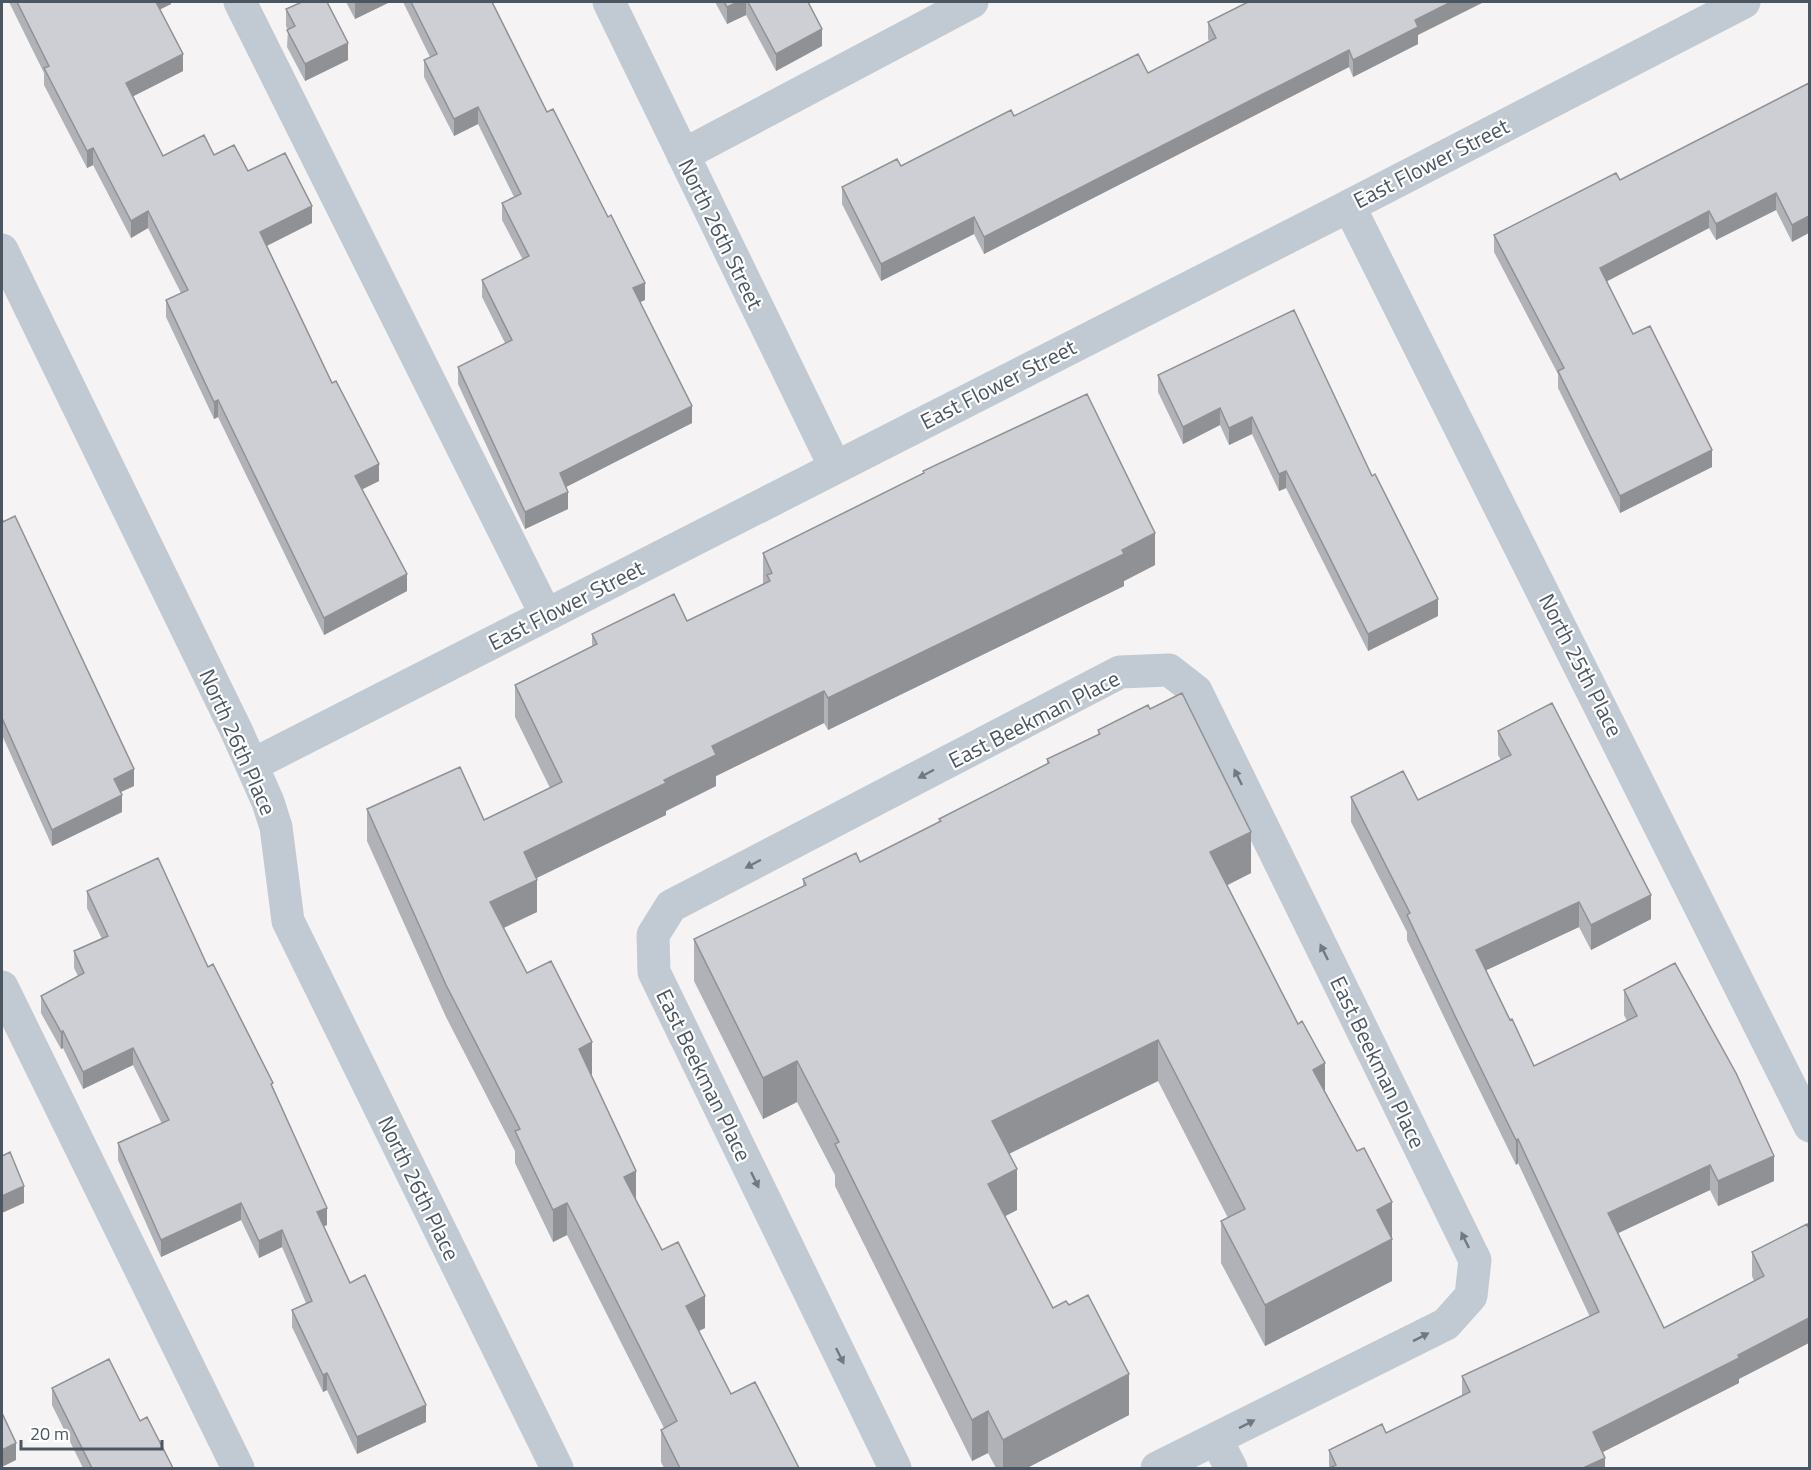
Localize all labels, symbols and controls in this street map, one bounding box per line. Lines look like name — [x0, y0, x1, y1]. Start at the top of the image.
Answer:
street label: East Flower Street — [1347, 109, 1515, 217]
street label: North 26th Street — [670, 153, 772, 315]
street label: East Flower Street — [914, 330, 1082, 438]
street label: East Flower Street — [482, 551, 650, 659]
street label: North 25th Place — [1530, 587, 1632, 743]
street label: East Beekman Place — [942, 661, 1126, 777]
street label: North 26th Place — [191, 663, 285, 821]
one-way arrow — [1233, 768, 1243, 785]
one-way arrow — [917, 769, 934, 779]
one-way arrow — [744, 859, 761, 869]
one-way arrow — [1319, 943, 1329, 960]
street label: East Beekman Place — [1321, 970, 1435, 1154]
street label: East Beekman Place — [647, 983, 761, 1167]
street label: North 26th Place — [369, 1110, 469, 1266]
one-way arrow — [751, 1172, 760, 1189]
one-way arrow — [1461, 1231, 1471, 1249]
one-way arrow — [1412, 1332, 1430, 1342]
one-way arrow — [836, 1347, 845, 1364]
scale bar — [21, 1413, 162, 1451]
one-way arrow — [1238, 1419, 1255, 1428]
text: 20 m — [30, 1420, 69, 1447]

